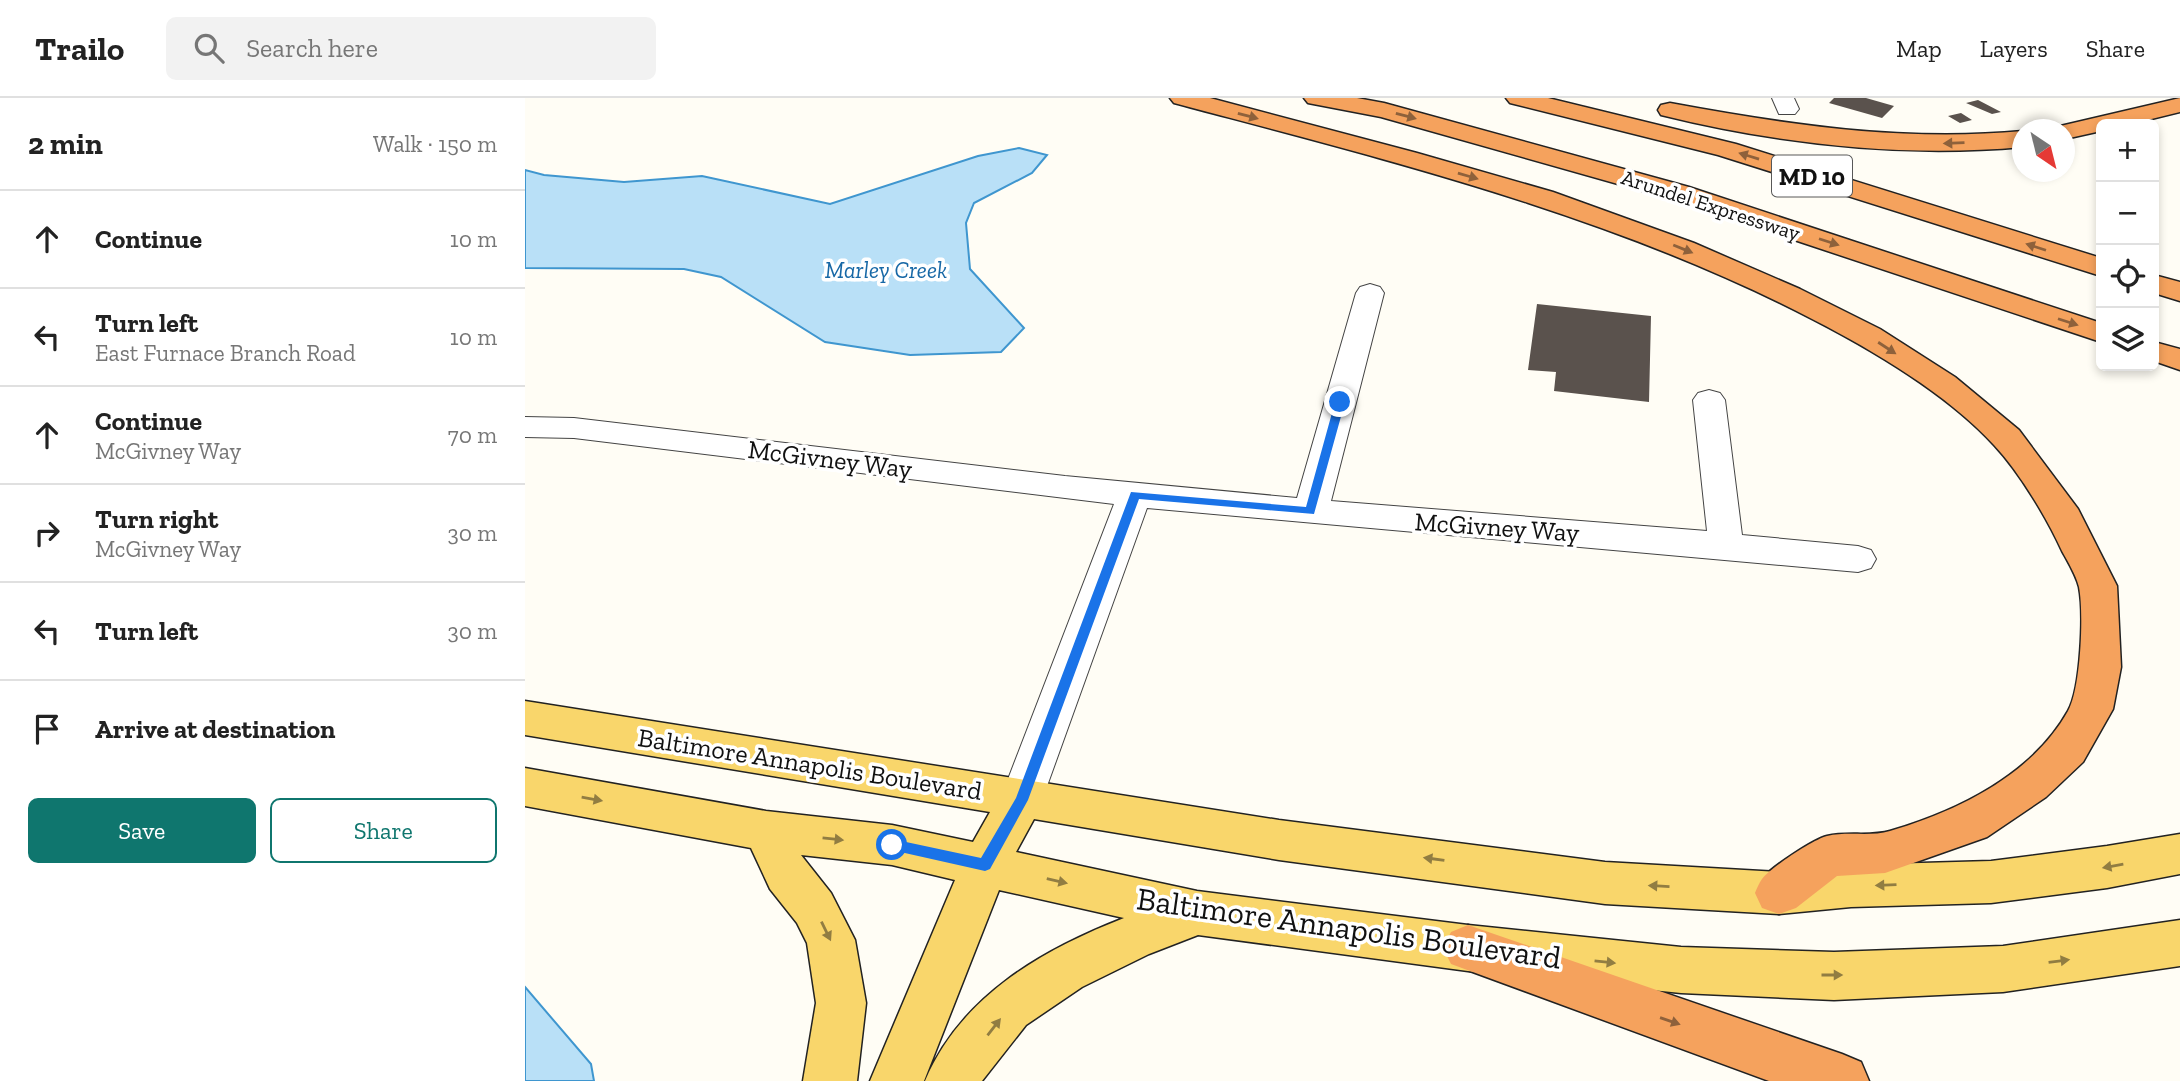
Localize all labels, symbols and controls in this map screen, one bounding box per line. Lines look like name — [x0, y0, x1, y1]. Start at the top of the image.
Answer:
search box — [166, 17, 656, 80]
text: Trailo — [35, 29, 124, 68]
icon: search — [190, 29, 228, 67]
text: Search here — [246, 32, 378, 64]
text: Map — [1896, 34, 1942, 63]
text: Layers — [1980, 34, 2048, 63]
text: Share — [2086, 34, 2145, 63]
one-way arrow — [1238, 111, 1259, 121]
one-way arrow — [1396, 111, 1418, 122]
north arrow — [2012, 119, 2075, 182]
map controls — [2096, 119, 2159, 371]
button: + — [2096, 119, 2159, 182]
text: 2 min — [28, 126, 103, 162]
text: Walk · 150 m — [373, 130, 497, 158]
one-way arrow — [1943, 137, 1965, 148]
one-way arrow — [1738, 151, 1759, 161]
road number: MD 10 — [1772, 155, 1852, 196]
street label: Arundel Expressway — [1619, 164, 1804, 246]
one-way arrow — [1458, 171, 1479, 181]
button: − — [2096, 182, 2159, 245]
icon: ahead — [28, 220, 66, 258]
text: Continue — [95, 223, 202, 255]
text: 10 m — [450, 225, 497, 253]
one-way arrow — [1818, 238, 1839, 248]
one-way arrow — [2026, 241, 2047, 251]
one-way arrow — [1673, 243, 1694, 254]
button: locate — [2096, 245, 2159, 308]
water label: Marley Creek — [825, 256, 947, 284]
text: Turn left — [95, 307, 198, 339]
button: layers — [2096, 308, 2159, 371]
one-way arrow — [2057, 317, 2078, 328]
icon: left — [28, 318, 66, 356]
text: 10 m — [450, 323, 497, 351]
text: East Furnace Branch Road — [95, 339, 356, 367]
one-way arrow — [1878, 341, 1897, 354]
route end — [1324, 386, 1355, 417]
text: Continue — [95, 405, 202, 437]
icon: ahead — [28, 416, 66, 454]
text: 70 m — [448, 421, 497, 449]
street label: McGivney Way — [746, 433, 915, 485]
text: McGivney Way — [95, 437, 241, 465]
text: Turn right — [95, 503, 218, 535]
street label: McGivney Way — [1413, 505, 1581, 549]
icon: right — [28, 514, 66, 552]
text: 30 m — [447, 519, 497, 547]
text: McGivney Way — [95, 535, 241, 563]
icon: left — [28, 612, 66, 650]
text: Turn left — [95, 615, 198, 647]
text: 30 m — [447, 617, 497, 645]
icon: arrive — [28, 710, 66, 748]
text: Arrive at destination — [95, 713, 335, 745]
street label: Baltimore Annapolis Boulevard — [636, 721, 984, 807]
one-way arrow — [581, 794, 603, 805]
button: Save — [28, 798, 256, 863]
button: Share — [270, 798, 497, 863]
route start — [876, 829, 907, 860]
one-way arrow — [823, 833, 845, 844]
one-way arrow — [1423, 853, 1445, 864]
one-way arrow — [2102, 861, 2124, 872]
one-way arrow — [1046, 876, 1068, 887]
street label: Baltimore Annapolis Boulevard — [1134, 879, 1564, 977]
one-way arrow — [1875, 879, 1897, 891]
one-way arrow — [1648, 880, 1670, 891]
one-way arrow — [821, 921, 832, 941]
one-way arrow — [2048, 956, 2070, 967]
one-way arrow — [1594, 957, 1616, 968]
one-way arrow — [1821, 969, 1843, 981]
one-way arrow — [1660, 1016, 1681, 1027]
one-way arrow — [986, 1018, 1000, 1036]

